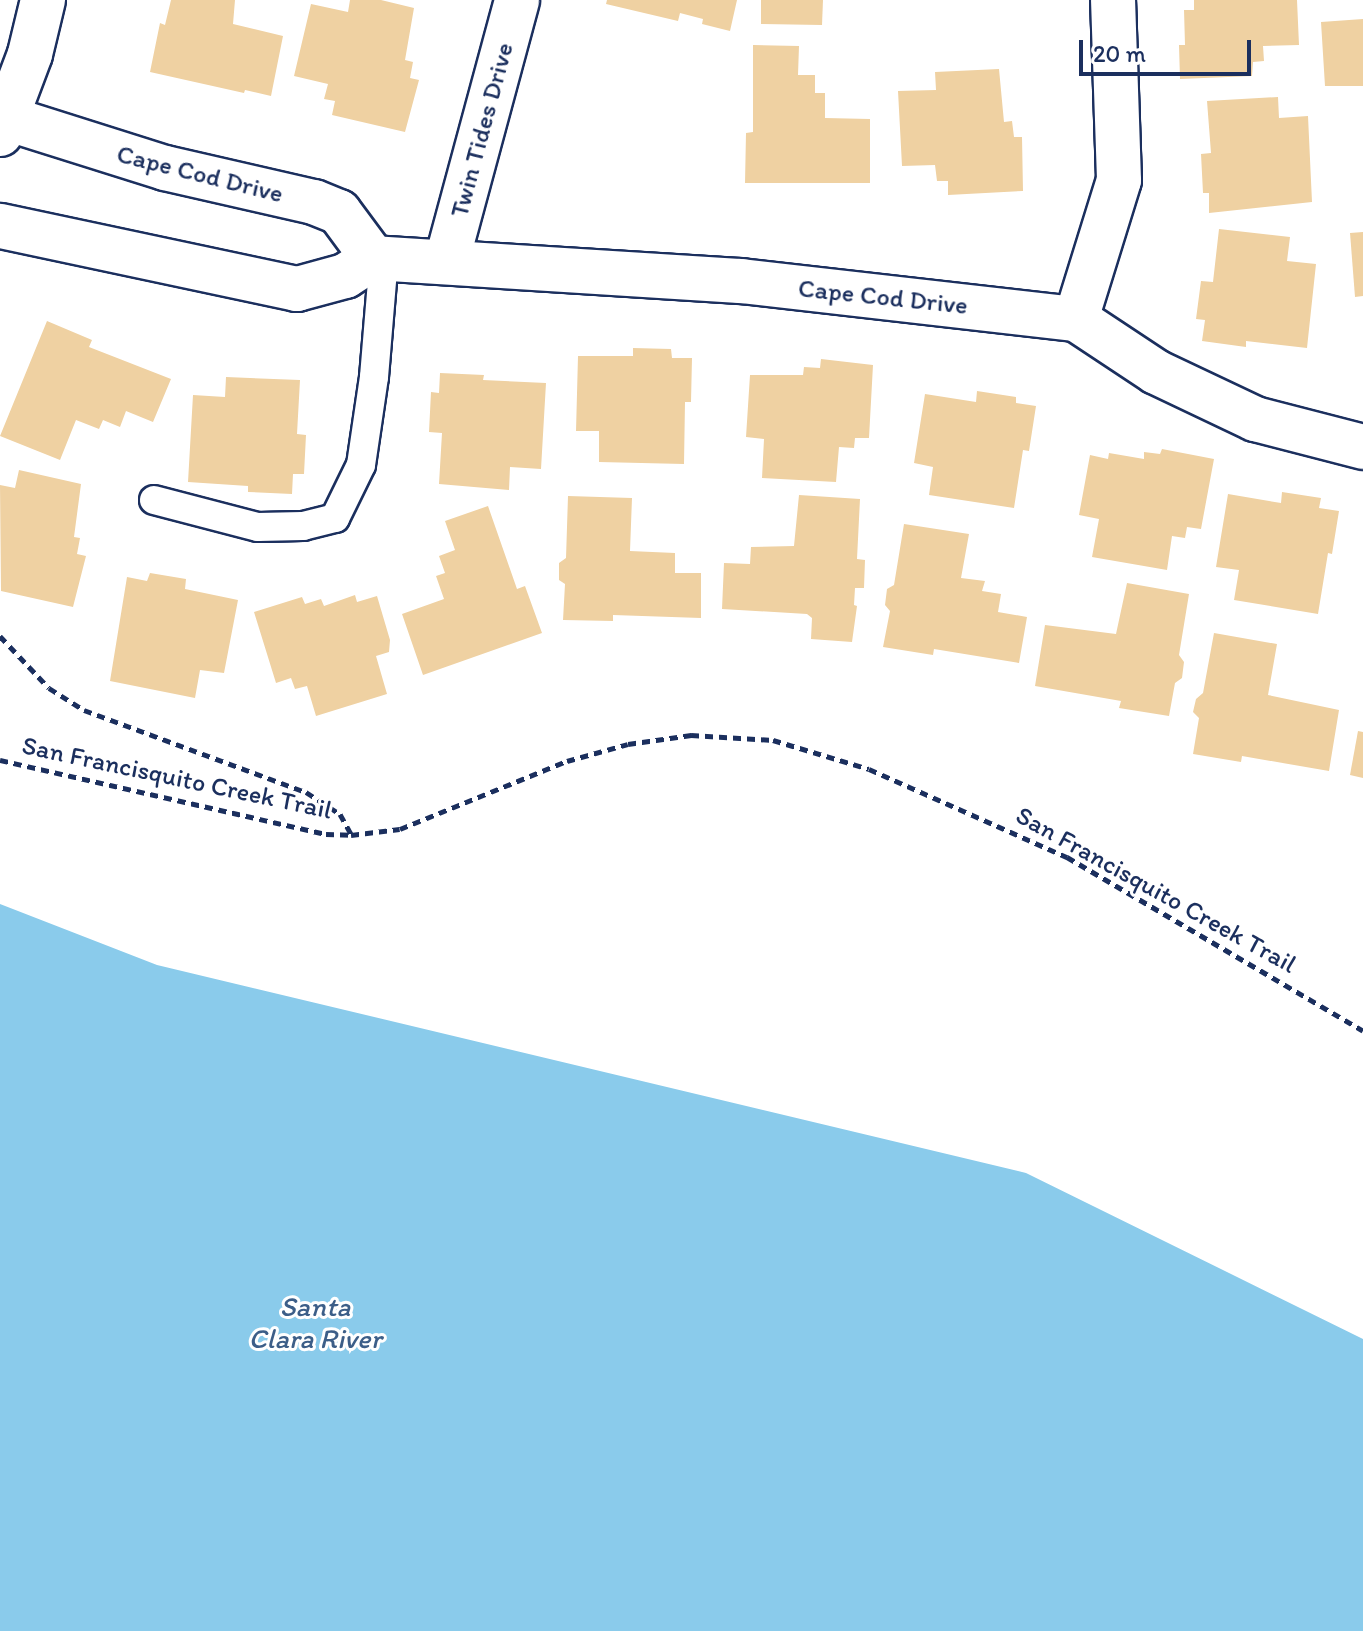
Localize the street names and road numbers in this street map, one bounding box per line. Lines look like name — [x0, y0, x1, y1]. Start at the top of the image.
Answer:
street label: Twin Tides Drive — [444, 39, 520, 221]
street label: Cape Cod Drive — [113, 138, 287, 210]
street label: Cape Cod Drive — [796, 273, 970, 321]
street label: San Francisquito Creek Trail — [20, 730, 334, 826]
street label: San Francisquito Creek Trail — [1011, 800, 1301, 980]

